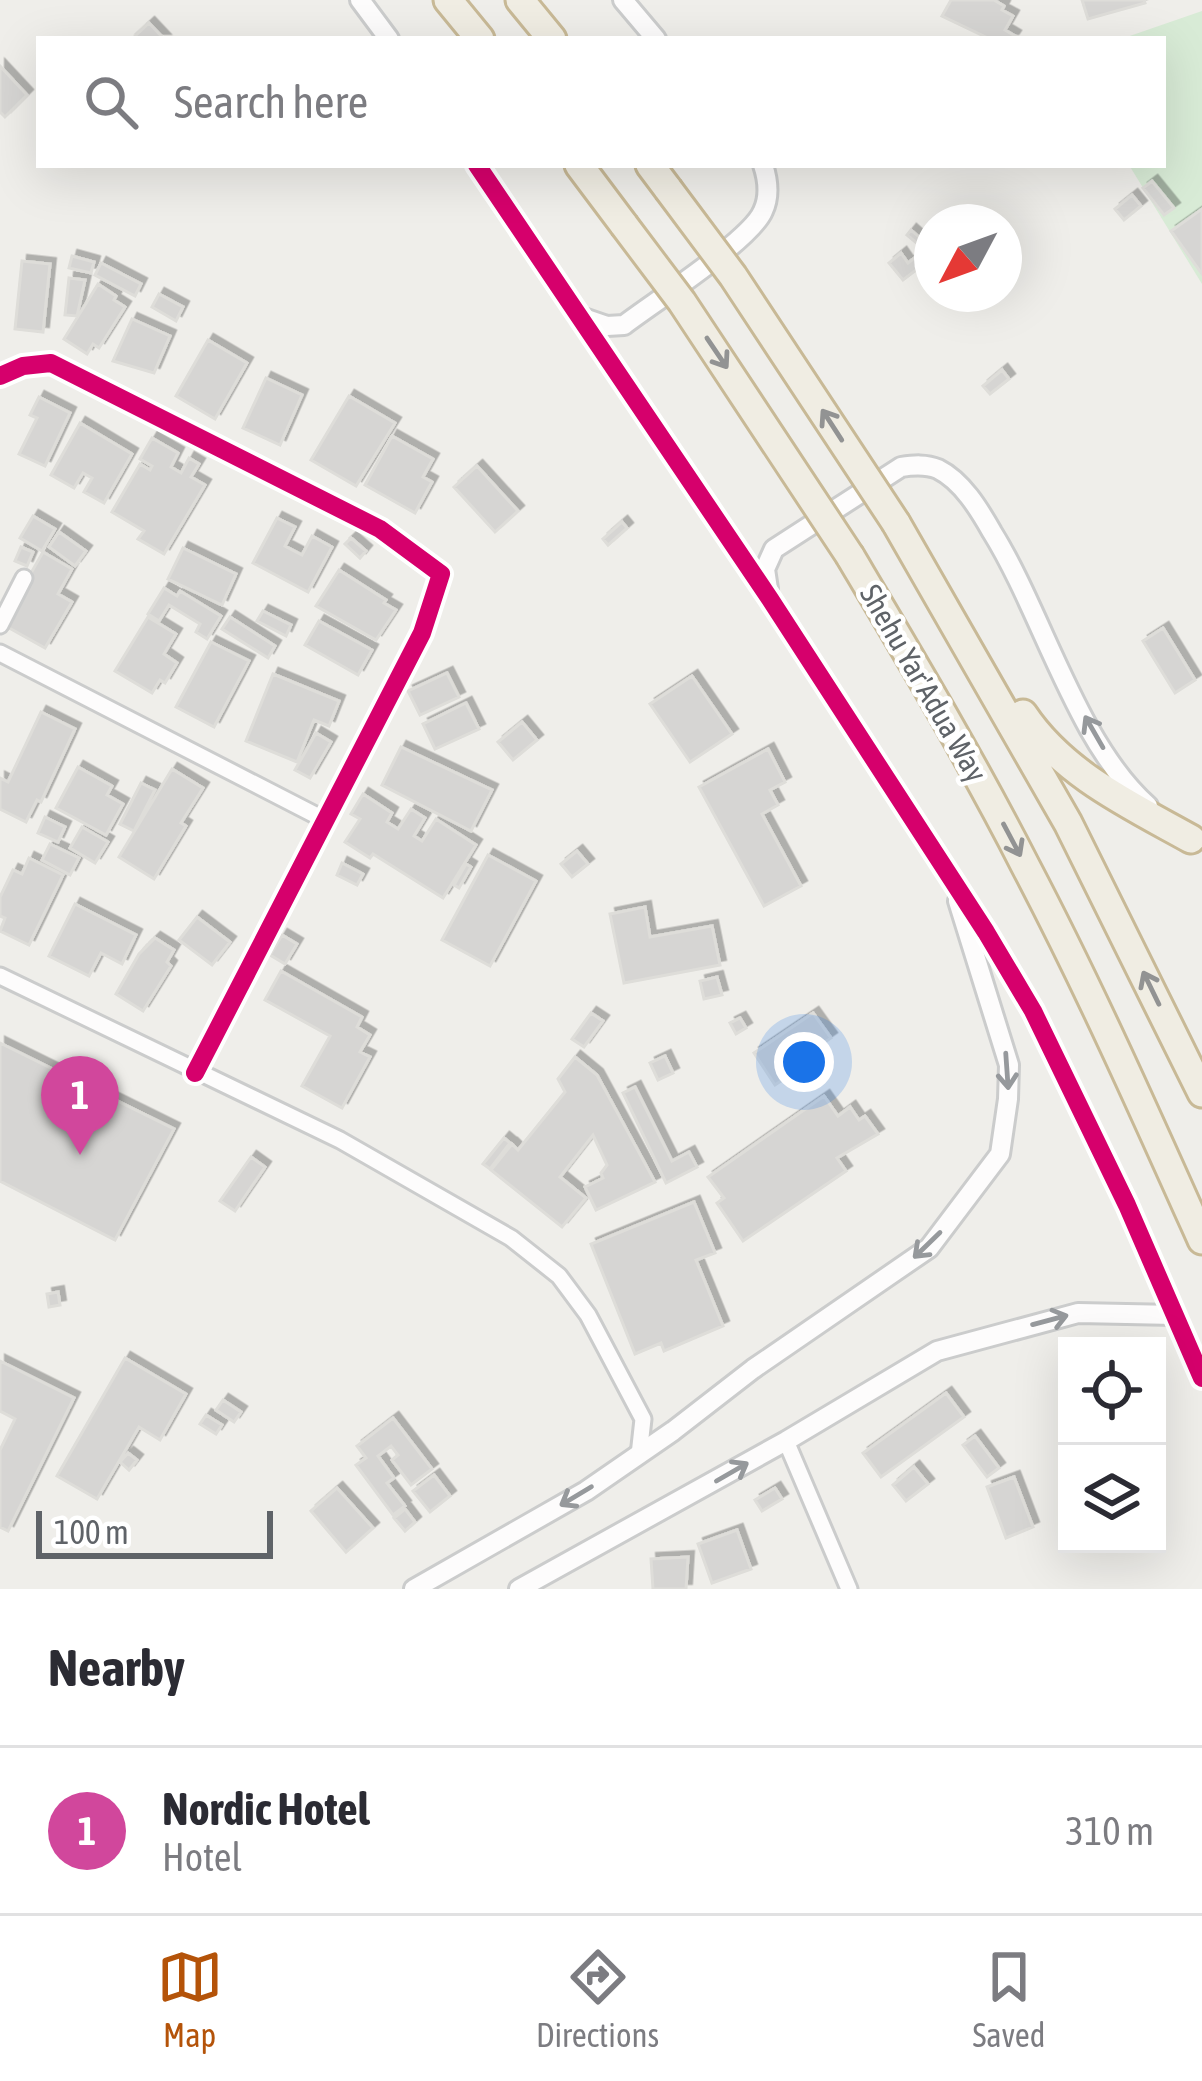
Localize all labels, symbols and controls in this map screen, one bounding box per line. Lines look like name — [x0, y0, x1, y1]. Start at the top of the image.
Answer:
search box — [36, 36, 1166, 168]
icon: search — [78, 69, 144, 135]
text: Search here — [174, 76, 368, 128]
north arrow — [914, 204, 1022, 312]
one-way arrow — [704, 336, 729, 370]
one-way arrow — [820, 408, 845, 442]
street label: Shehu Yar'Adua Way — [854, 578, 994, 788]
one-way arrow — [1081, 715, 1105, 750]
one-way arrow — [1001, 822, 1024, 857]
one-way arrow — [1139, 971, 1162, 1006]
your location — [774, 1032, 834, 1092]
one-way arrow — [996, 1051, 1019, 1090]
pin: 1 — [41, 1056, 119, 1155]
one-way arrow — [913, 1231, 942, 1259]
one-way arrow — [1030, 1308, 1068, 1330]
map controls — [1058, 1337, 1166, 1553]
button: locate — [1058, 1337, 1166, 1445]
button: layers — [1058, 1445, 1166, 1553]
one-way arrow — [713, 1460, 748, 1484]
one-way arrow — [560, 1484, 594, 1508]
scale bar — [36, 1505, 273, 1558]
text: 100 m — [54, 1513, 129, 1551]
text: Nearby — [48, 1638, 185, 1697]
text: Nordic Hotel — [162, 1783, 370, 1835]
text: 1 — [78, 1809, 96, 1853]
text: 310 m — [1066, 1809, 1154, 1853]
text: Hotel — [162, 1835, 242, 1879]
tab: Map — [157, 1944, 223, 2054]
tab: Directions — [536, 1944, 659, 2054]
tab: Saved — [972, 1944, 1045, 2054]

